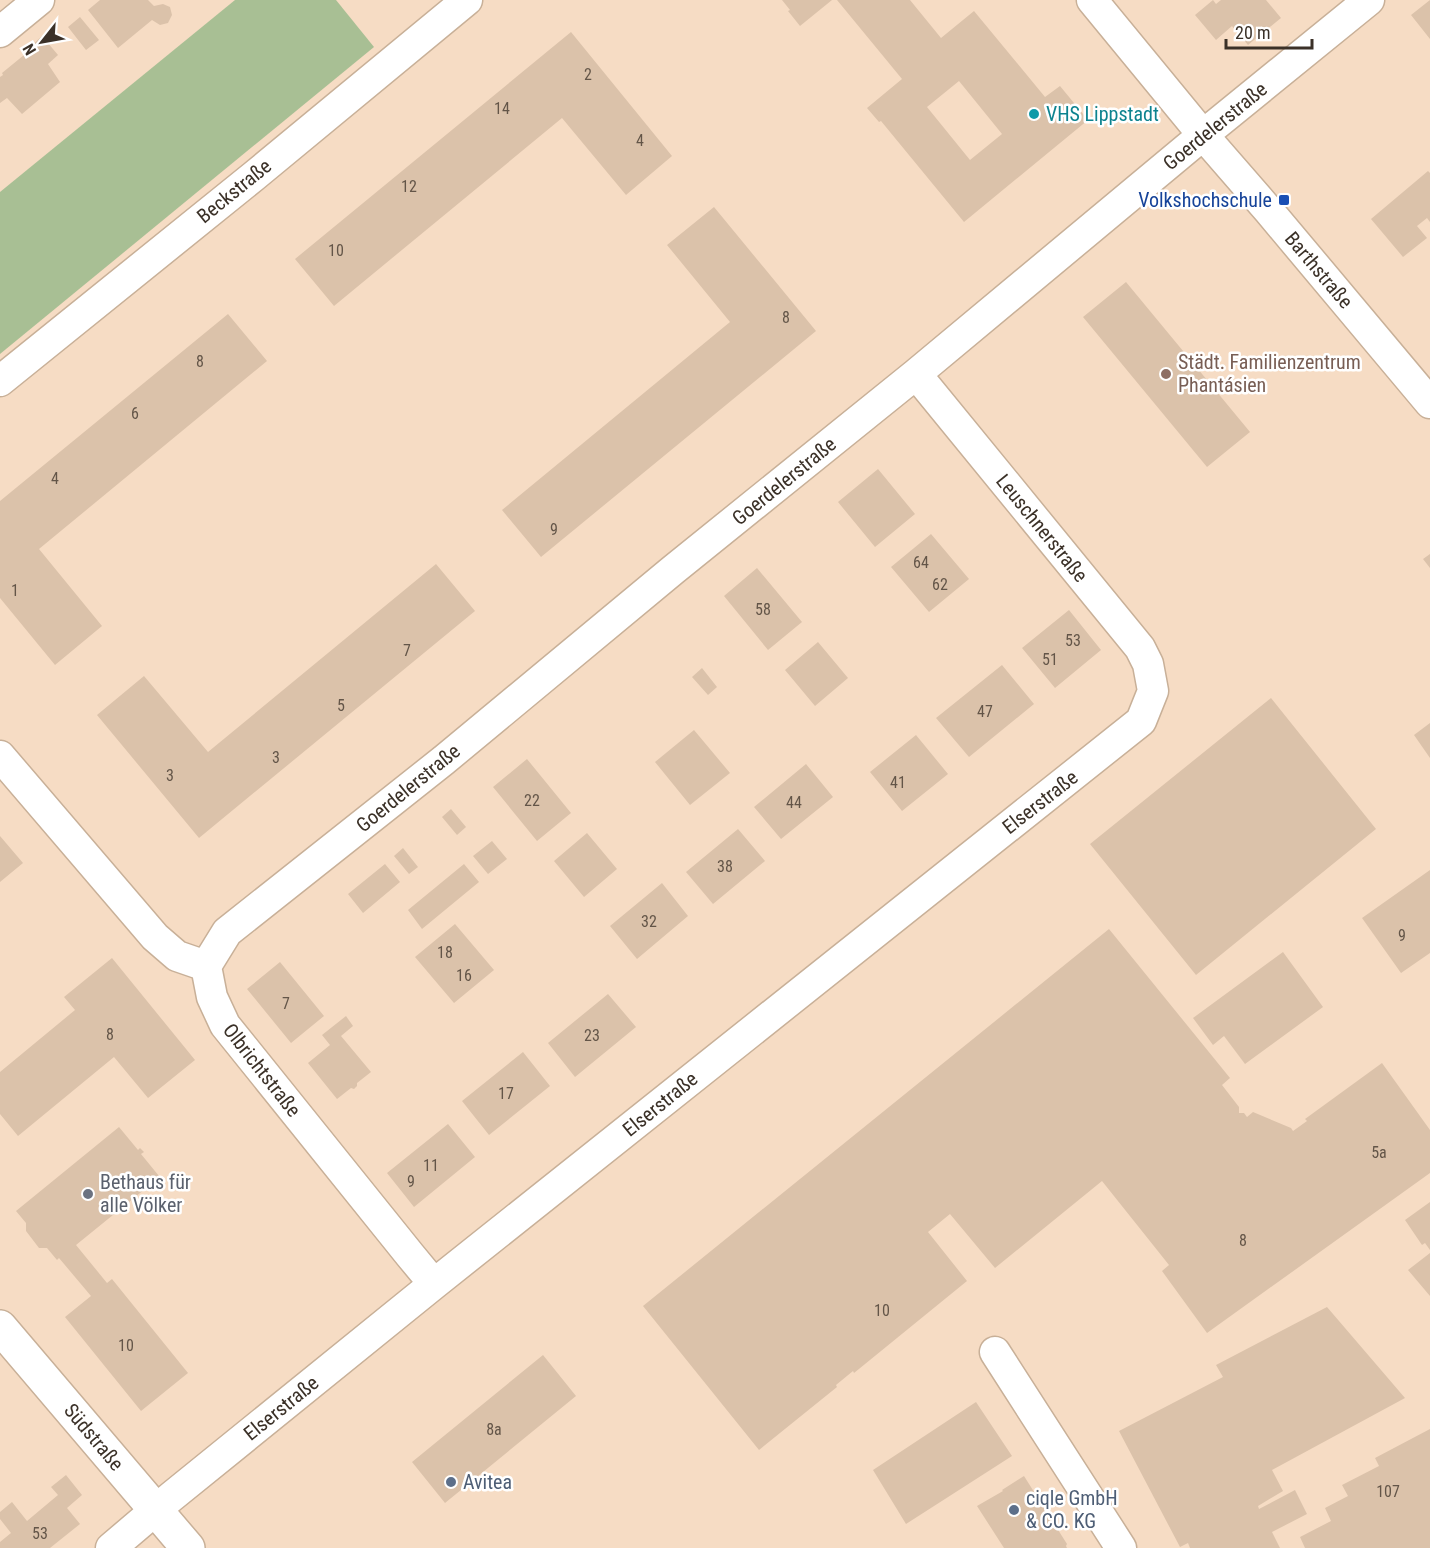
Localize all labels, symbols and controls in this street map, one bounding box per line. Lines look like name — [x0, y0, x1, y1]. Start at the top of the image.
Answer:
north arrow — [12, 12, 72, 72]
scale bar — [1226, 12, 1312, 50]
text: 20 m — [1235, 22, 1270, 43]
text: N — [19, 40, 40, 59]
house number: 2 — [584, 65, 592, 84]
street label: Goerdelerstraße — [1158, 77, 1272, 175]
house number: 14 — [494, 99, 510, 118]
place label: VHS Lippstadt — [1046, 102, 1159, 126]
marker: VHS Lippstadt — [1027, 107, 1041, 121]
house number: 4 — [636, 131, 644, 150]
street label: Beckstraße — [192, 154, 276, 228]
house number: 12 — [401, 177, 417, 196]
place label: Volkshochschule — [1138, 188, 1272, 212]
marker: Volkshochschule — [1277, 193, 1291, 207]
street label: Barthstraße — [1280, 227, 1358, 313]
house number: 10 — [328, 241, 344, 260]
house number: 8 — [782, 308, 790, 327]
place label: Städt. Familienzentrum Phantásien — [1178, 350, 1361, 397]
house number: 8 — [196, 352, 204, 371]
marker: Städt. Familienzentrum Phantásien — [1159, 367, 1173, 381]
house number: 6 — [131, 404, 139, 423]
street label: Goerdelerstraße — [727, 432, 841, 530]
house number: 4 — [51, 469, 59, 488]
street label: Leuschnerstraße — [991, 469, 1093, 587]
house number: 9 — [550, 520, 558, 539]
house number: 64 — [913, 553, 929, 572]
house number: 62 — [932, 575, 948, 594]
house number: 1 — [11, 581, 19, 600]
house number: 58 — [755, 600, 771, 619]
house number: 53 — [1065, 631, 1081, 650]
house number: 7 — [403, 641, 411, 660]
house number: 51 — [1042, 650, 1058, 669]
house number: 5 — [337, 696, 345, 715]
house number: 47 — [977, 702, 993, 721]
street label: Goerdelerstraße — [351, 739, 465, 837]
house number: 3 — [272, 748, 280, 767]
street label: Elserstraße — [997, 765, 1083, 839]
house number: 3 — [166, 766, 174, 785]
house number: 41 — [890, 773, 906, 792]
house number: 22 — [524, 791, 540, 810]
house number: 44 — [786, 793, 802, 812]
house number: 38 — [717, 857, 733, 876]
house number: 32 — [641, 912, 657, 931]
house number: 9 — [1398, 926, 1406, 945]
house number: 18 — [437, 943, 453, 962]
house number: 16 — [456, 966, 472, 985]
house number: 7 — [282, 994, 290, 1013]
street label: Olbrichtstraße — [218, 1018, 306, 1122]
house number: 8 — [106, 1025, 114, 1044]
house number: 23 — [584, 1026, 600, 1045]
street label: Elserstraße — [618, 1067, 702, 1141]
house number: 17 — [498, 1084, 514, 1103]
house number: 5a — [1371, 1143, 1387, 1162]
house number: 11 — [423, 1156, 439, 1175]
place label: Bethaus für alle Völker — [100, 1170, 191, 1217]
house number: 9 — [407, 1172, 415, 1191]
marker: Bethaus für alle Völker — [81, 1187, 95, 1201]
house number: 8 — [1239, 1231, 1247, 1250]
house number: 10 — [874, 1301, 890, 1320]
house number: 10 — [118, 1336, 134, 1355]
street label: Elserstraße — [239, 1371, 323, 1445]
street label: Südstraße — [59, 1399, 129, 1475]
house number: 8a — [486, 1420, 502, 1439]
place label: Avitea — [463, 1470, 512, 1494]
marker: Avitea — [444, 1475, 458, 1489]
house number: 107 — [1376, 1482, 1400, 1501]
place label: ciqle GmbH & CO. KG — [1026, 1486, 1118, 1533]
marker: ciqle GmbH & CO. KG — [1007, 1503, 1021, 1517]
house number: 53 — [32, 1524, 48, 1543]

